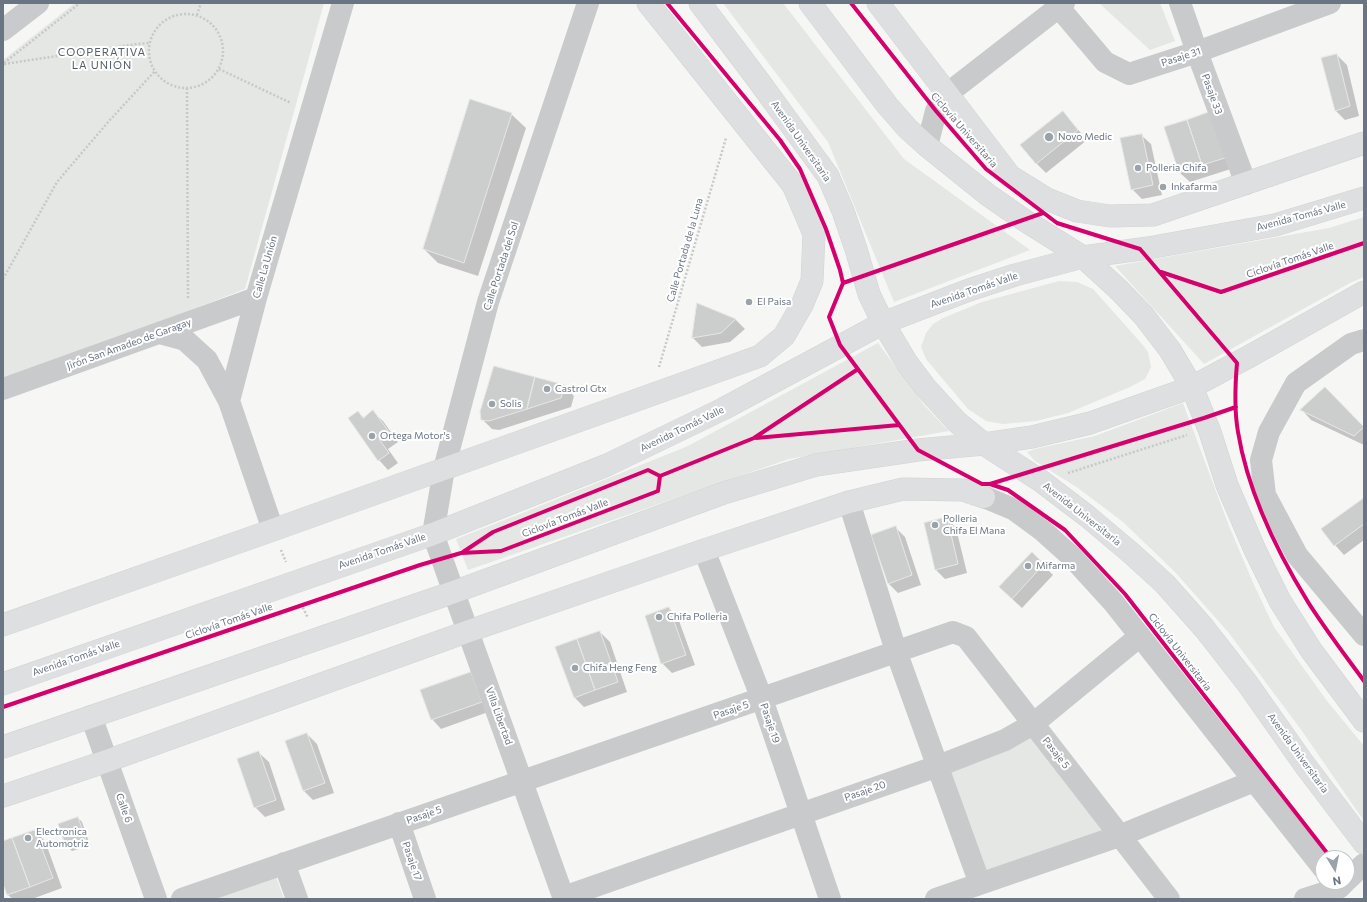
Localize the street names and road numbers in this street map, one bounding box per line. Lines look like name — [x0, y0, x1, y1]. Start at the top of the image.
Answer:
street label: Pasaje 31 — [1160, 45, 1202, 69]
street label: Pasaje 33 — [1199, 72, 1225, 116]
street label: Ciclovía Universitaria — [928, 90, 1000, 170]
street label: Avenida Universitaria — [769, 98, 833, 184]
street label: Calle Portada de la Luna — [664, 197, 706, 303]
street label: Avenida Tomás Valle — [1255, 198, 1347, 234]
street label: Calle Portada del Sol — [481, 220, 521, 312]
street label: Calle La Unión — [250, 234, 280, 300]
street label: Ciclovía Tomás Valle — [1245, 239, 1335, 281]
street label: Avenida Tomás Valle — [929, 269, 1019, 311]
street label: Jirón San Amadeo de Garagay — [65, 316, 193, 372]
street label: Avenida Tomás Valle — [638, 403, 726, 455]
street label: Avenida Universitaria — [1041, 480, 1123, 548]
street label: Ciclovía Tomás Valle — [520, 496, 610, 540]
street label: Avenida Tomás Valle — [337, 530, 427, 572]
street label: Ciclovía Tomás Valle — [184, 600, 274, 642]
street label: Ciclovía Universitaria — [1146, 611, 1214, 693]
street label: Avenida Tomás Valle — [31, 637, 121, 679]
street label: Villa Libertad — [483, 686, 515, 746]
street label: Pasaje 5 — [712, 698, 750, 722]
street label: Pasaje 19 — [758, 701, 782, 745]
street label: Avenida Universitaria — [1265, 711, 1331, 795]
street label: Pasaje 5 — [1040, 735, 1072, 771]
street label: Pasaje 20 — [843, 778, 887, 804]
street label: Calle 6 — [113, 792, 135, 824]
street label: Pasaje 5 — [405, 803, 443, 827]
street label: Pasaje 17 — [400, 840, 424, 882]

